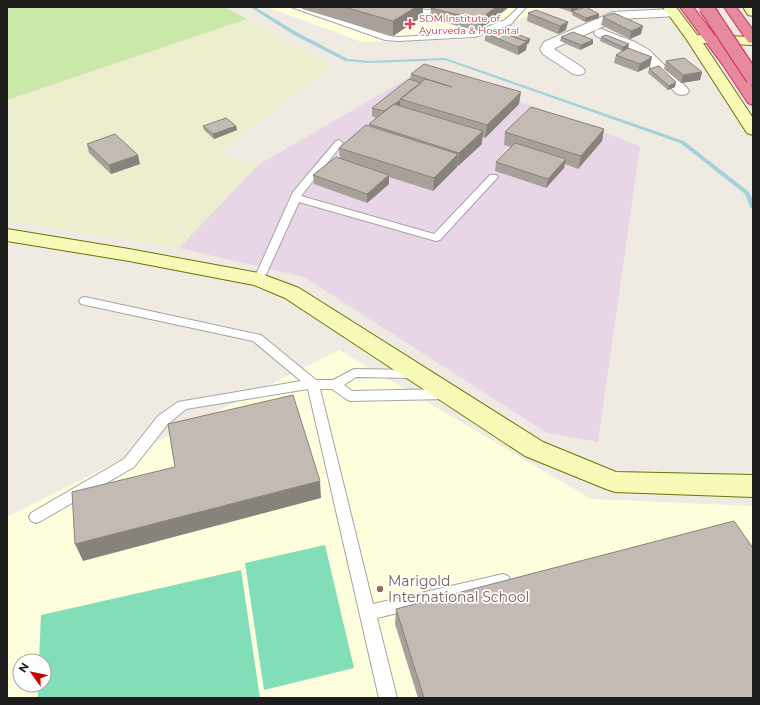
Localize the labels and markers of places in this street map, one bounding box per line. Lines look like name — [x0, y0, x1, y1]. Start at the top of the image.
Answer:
place label: SDM Institute of Ayurveda & Hospital — [419, 12, 519, 37]
marker: SDM Institute of Ayurveda & Hospital — [404, 18, 416, 30]
place label: Marigold International School — [388, 572, 529, 606]
marker: Marigold International School — [375, 584, 385, 594]

